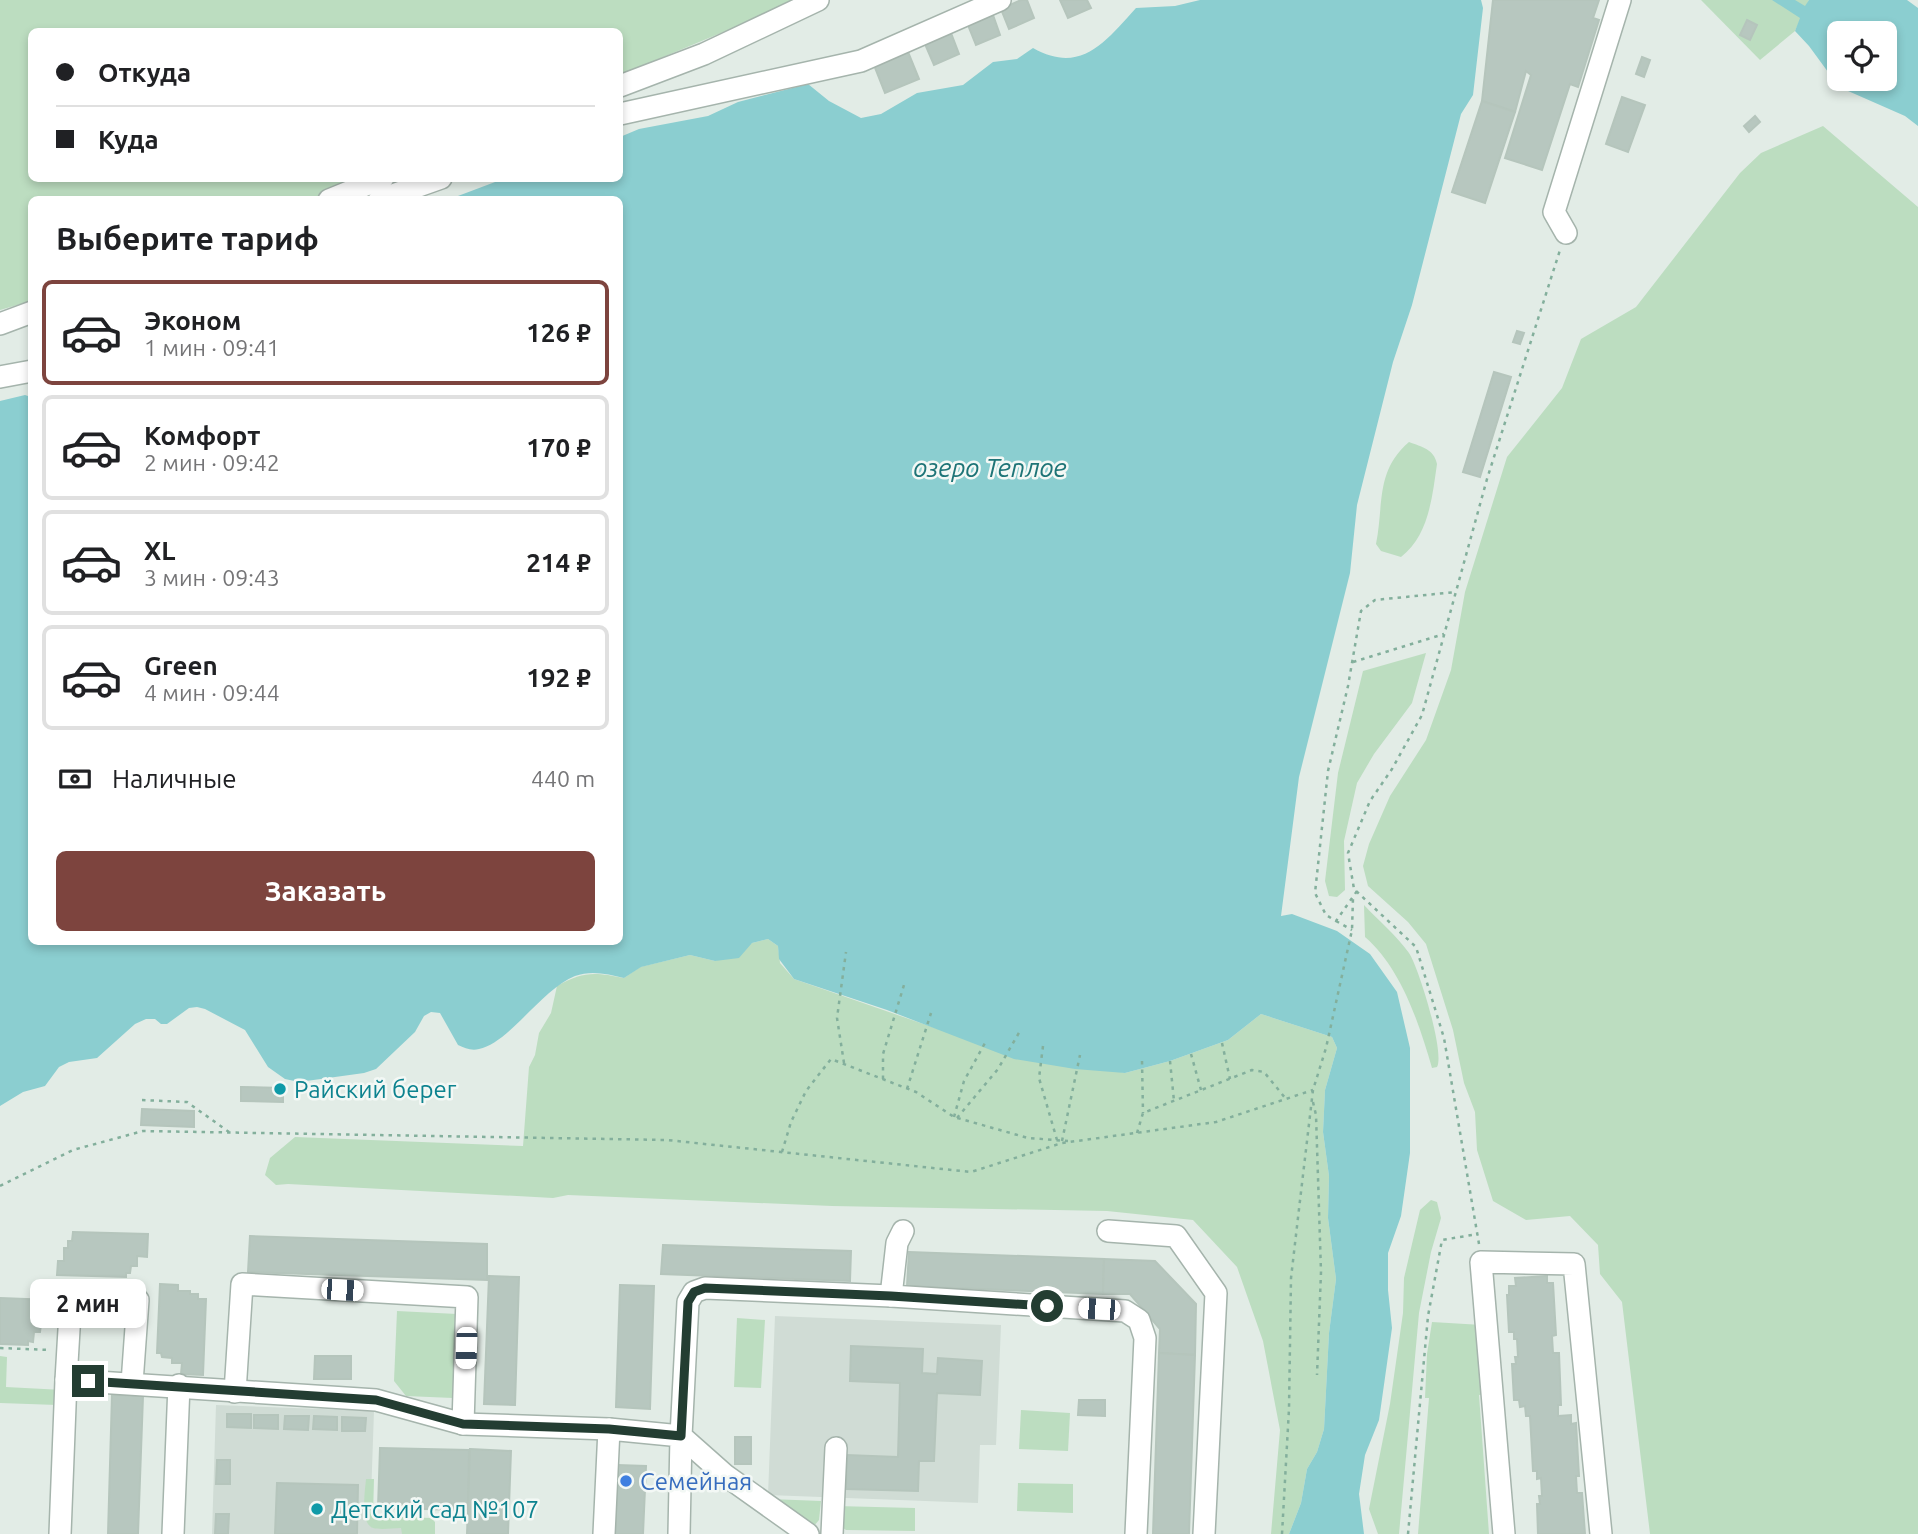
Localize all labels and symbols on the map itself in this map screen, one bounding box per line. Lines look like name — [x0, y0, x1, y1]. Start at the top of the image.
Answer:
water label: озеро Теплое — [913, 453, 1067, 482]
place label: Райский берег — [294, 1076, 457, 1103]
marker: Райский берег — [272, 1081, 288, 1097]
car — [321, 1278, 364, 1302]
callout: 2 мин — [30, 1280, 146, 1328]
route start — [1031, 1290, 1063, 1322]
car — [1078, 1297, 1121, 1321]
car — [455, 1327, 478, 1369]
route end — [72, 1365, 104, 1397]
place label: Семейная — [640, 1468, 752, 1495]
marker: Семейная — [618, 1473, 634, 1489]
place label: Детский сад №107 — [331, 1496, 539, 1523]
marker: Детский сад №107 — [309, 1501, 325, 1517]

